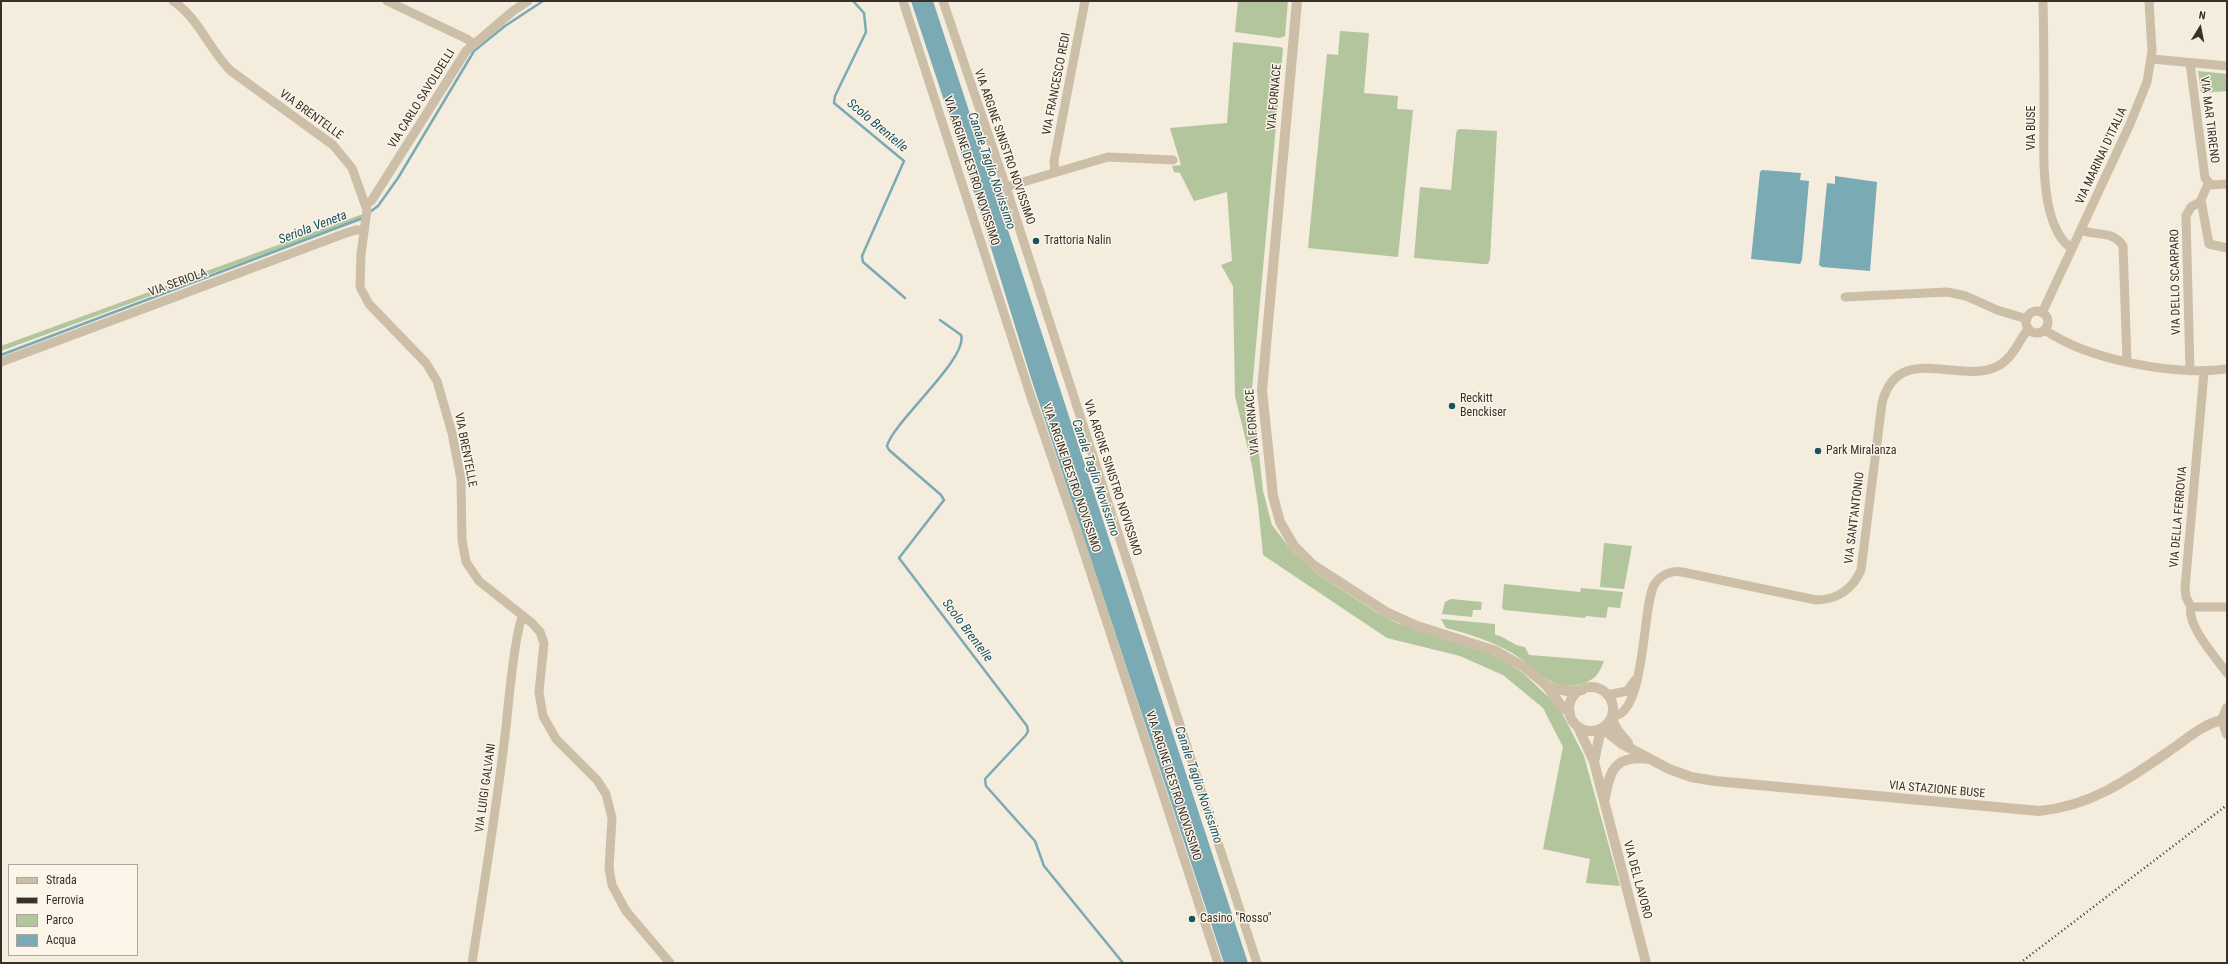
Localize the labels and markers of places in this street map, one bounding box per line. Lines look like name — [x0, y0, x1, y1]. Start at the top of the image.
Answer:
place label: Trattoria Nalin — [1044, 234, 1111, 248]
marker: Trattoria Nalin — [1031, 236, 1041, 246]
place label: Reckitt Benckiser — [1460, 392, 1506, 420]
marker: Reckitt Benckiser — [1447, 401, 1457, 411]
place label: Park Miralanza — [1826, 444, 1896, 458]
marker: Park Miralanza — [1813, 446, 1823, 456]
place label: Casino "Rosso" — [1200, 912, 1272, 926]
marker: Casino "Rosso" — [1187, 914, 1197, 924]

